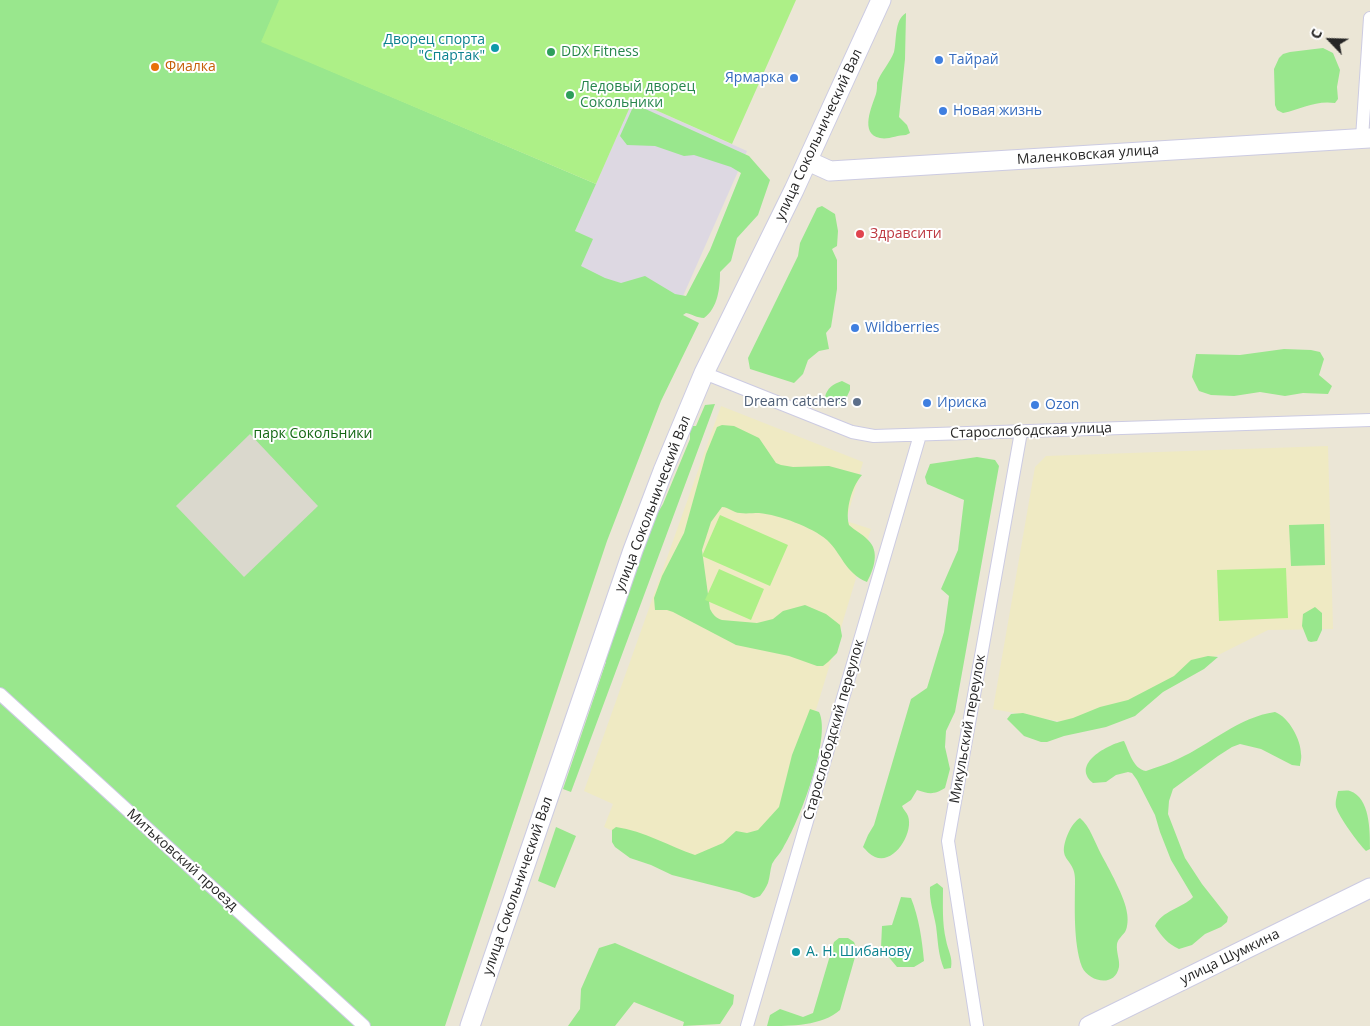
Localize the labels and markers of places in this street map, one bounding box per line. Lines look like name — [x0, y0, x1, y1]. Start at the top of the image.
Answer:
place label: Дворец спорта "Спартак" — [383, 32, 485, 64]
marker: Дворец спорта "Спартак" — [489, 42, 501, 54]
place label: DDX Fitness — [561, 44, 639, 60]
marker: DDX Fitness — [545, 46, 557, 58]
place label: Тайрай — [949, 52, 999, 68]
marker: Тайрай — [933, 54, 945, 66]
place label: Фиалка — [165, 59, 216, 75]
marker: Фиалка — [149, 61, 161, 73]
place label: Ярмарка — [725, 70, 784, 86]
marker: Ярмарка — [788, 72, 800, 84]
place label: Ледовый дворец Сокольники — [580, 79, 695, 111]
marker: Ледовый дворец Сокольники — [564, 89, 576, 101]
place label: Новая жизнь — [953, 103, 1042, 119]
marker: Новая жизнь — [937, 105, 949, 117]
place label: Здравсити — [870, 226, 942, 242]
marker: Здравсити — [854, 228, 866, 240]
place label: Wildberries — [865, 320, 939, 336]
marker: Wildberries — [849, 322, 861, 334]
place label: Dream catchers — [744, 394, 847, 410]
place label: Ириска — [937, 395, 987, 411]
marker: Dream catchers — [851, 396, 863, 408]
marker: Ириска — [921, 397, 933, 409]
place label: Ozon — [1045, 397, 1079, 413]
marker: Ozon — [1029, 399, 1041, 411]
place label: А. Н. Шибанову — [806, 944, 912, 960]
marker: А. Н. Шибанову — [790, 946, 802, 958]

